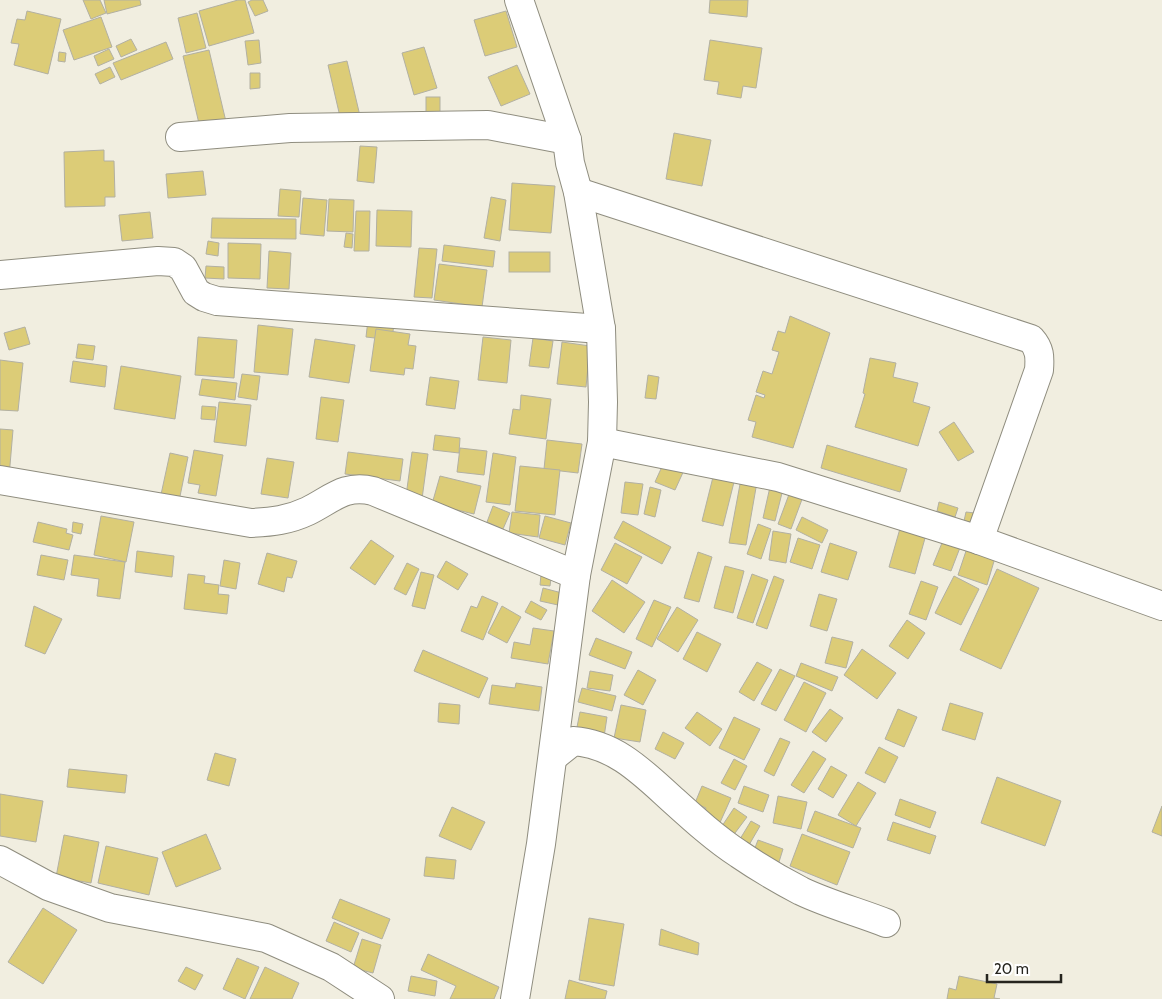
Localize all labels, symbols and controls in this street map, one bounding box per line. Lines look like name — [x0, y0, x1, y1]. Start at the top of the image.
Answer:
scale bar — [987, 952, 1061, 984]
text: 20 m — [994, 960, 1029, 978]

